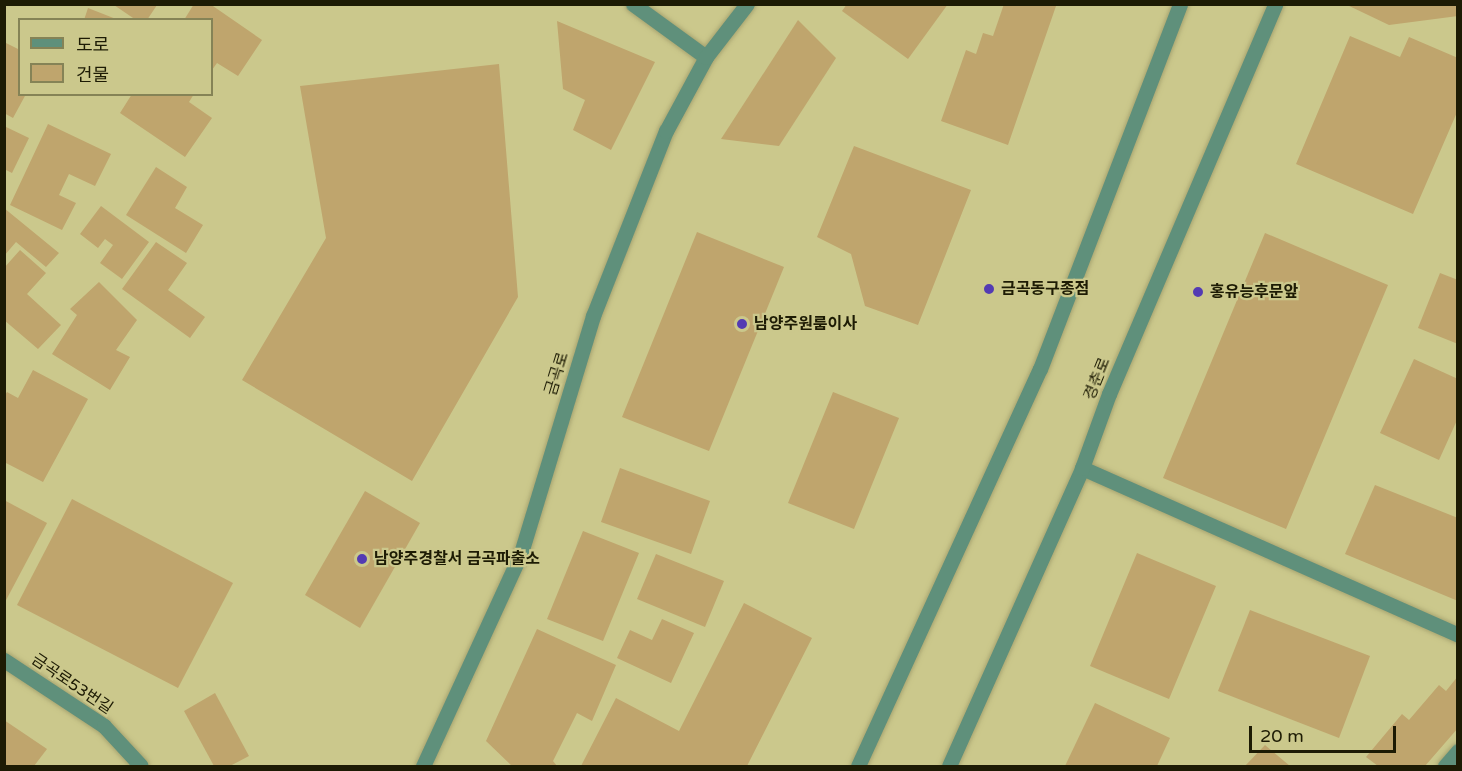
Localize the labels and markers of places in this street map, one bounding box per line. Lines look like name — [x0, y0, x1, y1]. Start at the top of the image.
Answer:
place label: 금곡동구종점 — [1001, 279, 1089, 299]
marker: 금곡동구종점 — [982, 282, 996, 296]
place label: 홍유능후문앞 — [1210, 282, 1298, 302]
marker: 홍유능후문앞 — [1191, 285, 1205, 299]
place label: 남양주원룸이사 — [754, 314, 857, 334]
marker: 남양주원룸이사 — [735, 317, 749, 331]
place label: 남양주경찰서 금곡파출소 — [374, 549, 540, 569]
marker: 남양주경찰서 금곡파출소 — [355, 552, 369, 566]

